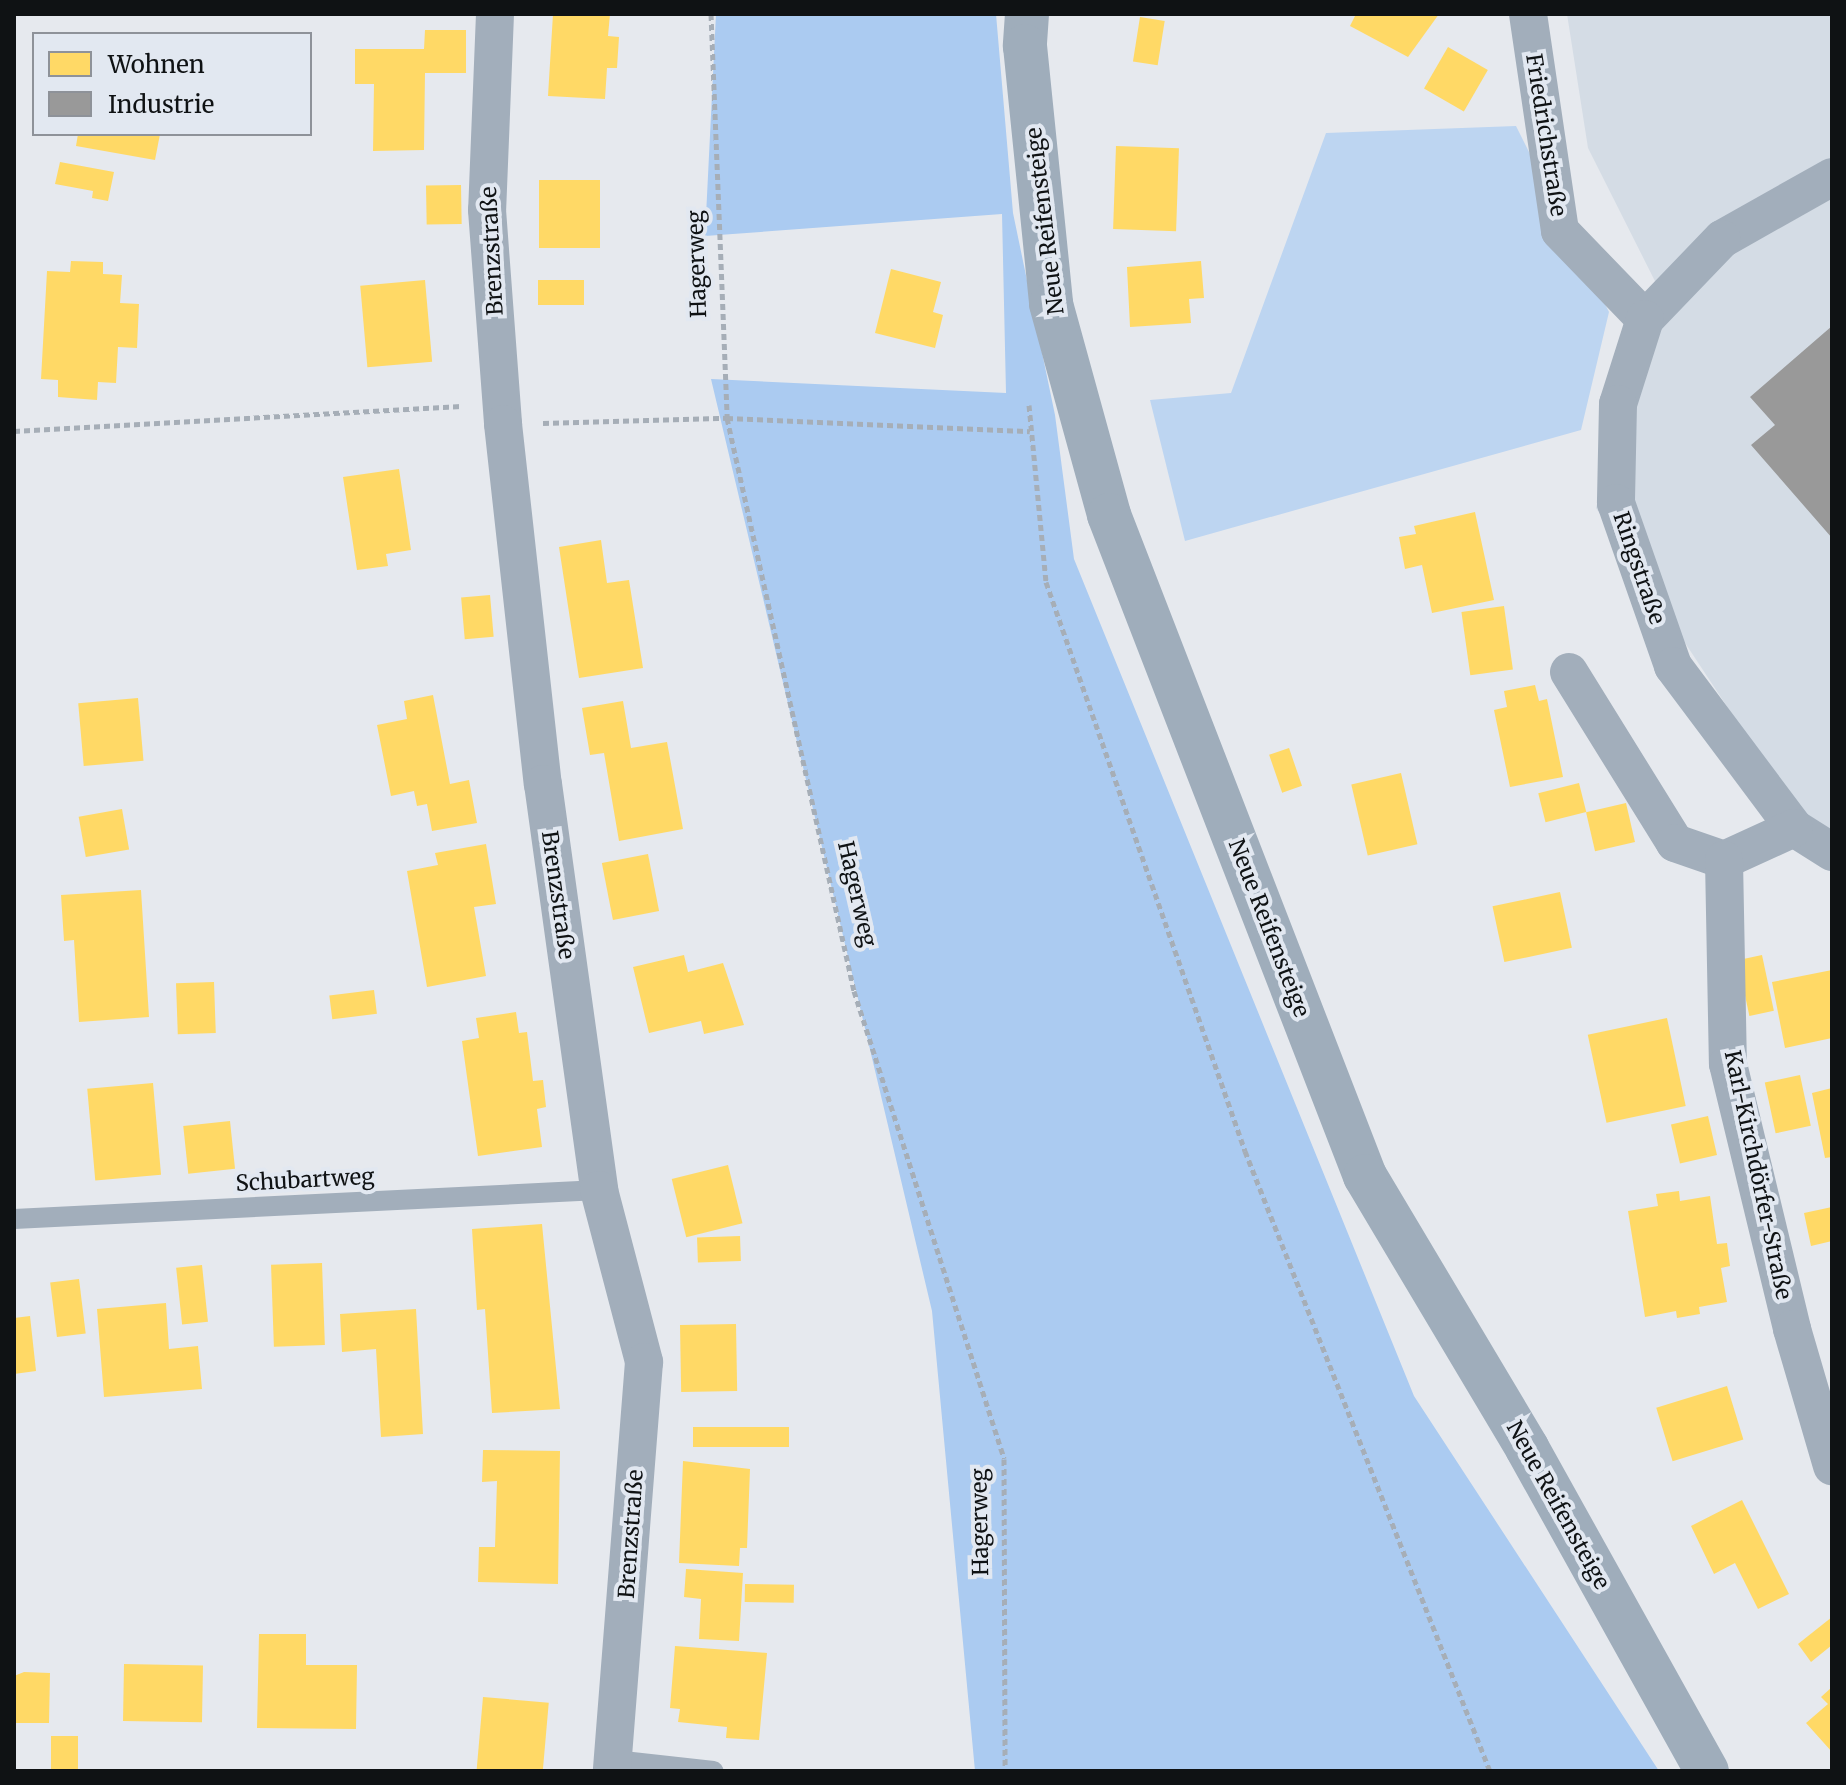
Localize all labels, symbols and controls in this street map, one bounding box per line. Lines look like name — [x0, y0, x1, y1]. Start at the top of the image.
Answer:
legend — [32, 32, 312, 136]
text: Wohnen — [108, 49, 205, 80]
street label: Friedrichstraße — [1520, 52, 1572, 218]
text: Industrie — [108, 89, 214, 120]
street label: Neue Reifensteige — [1020, 126, 1070, 316]
street label: Brenzstraße — [475, 186, 509, 316]
street label: Hagerweg — [682, 210, 712, 318]
street label: Ringstraße — [1607, 508, 1671, 628]
street label: Brenzstraße — [536, 829, 580, 961]
street label: Neue Reifensteige — [1223, 835, 1315, 1021]
street label: Hagerweg — [832, 839, 882, 949]
street label: Karl-Kirchdörfer-Straße — [1719, 1048, 1797, 1302]
street label: Schubartweg — [235, 1163, 375, 1197]
street label: Neue Reifensteige — [1501, 1416, 1615, 1594]
street label: Hagerweg — [966, 1468, 994, 1576]
street label: Brenzstraße — [613, 1469, 649, 1599]

